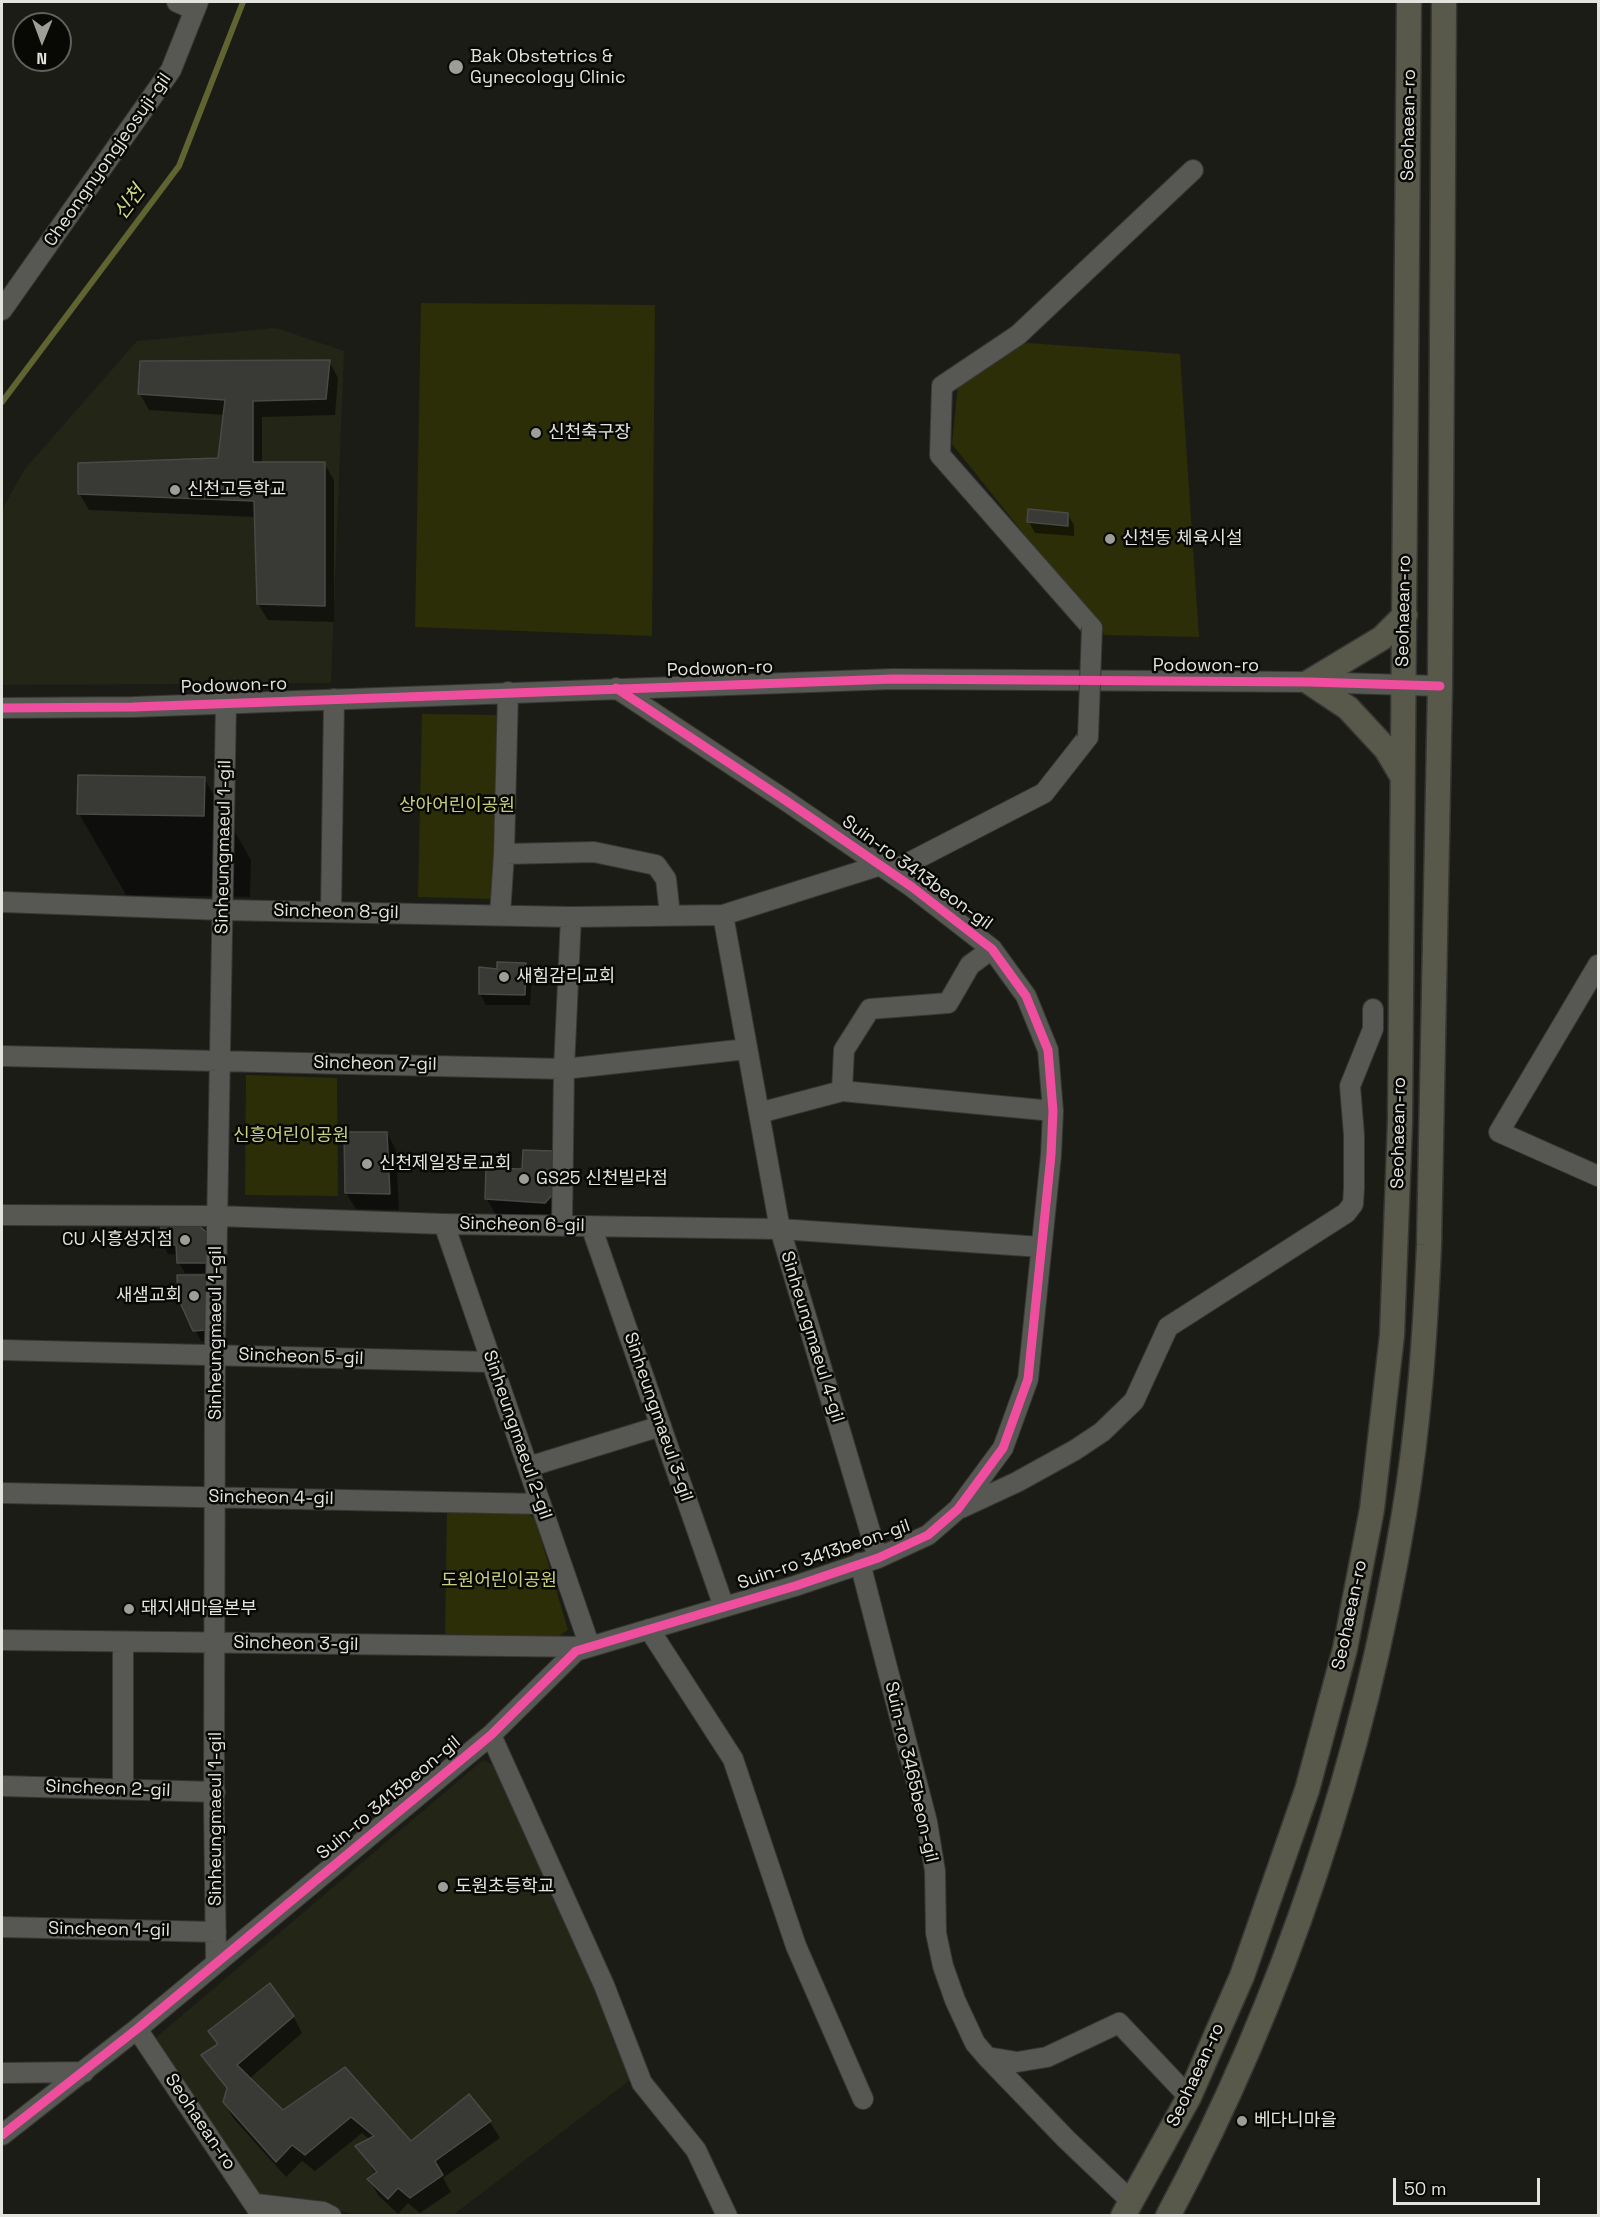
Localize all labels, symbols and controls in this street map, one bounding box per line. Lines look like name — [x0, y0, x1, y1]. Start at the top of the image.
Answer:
north arrow — [12, 12, 72, 72]
place label: Bak Obstetrics & Gynecology Clinic — [470, 46, 626, 88]
text: N — [36, 48, 47, 69]
marker: Bak Obstetrics & Gynecology Clinic — [447, 58, 465, 76]
street label: Cheongnyongjeosuji-gil — [40, 69, 176, 251]
street label: Seohaean-ro — [1397, 69, 1421, 181]
water label: 신천 — [109, 181, 151, 225]
place label: 신천축구장 — [548, 422, 631, 444]
marker: 신천축구장 — [529, 426, 543, 440]
place label: 신천고등학교 — [187, 479, 286, 501]
marker: 신천고등학교 — [168, 483, 182, 497]
place label: 신천동 체육시설 — [1122, 528, 1243, 550]
marker: 신천동 체육시설 — [1103, 532, 1117, 546]
street label: Seohaean-ro — [1392, 555, 1416, 667]
street label: Podowon-ro — [1153, 655, 1259, 677]
street label: Podowon-ro — [666, 656, 774, 682]
street label: Podowon-ro — [180, 673, 288, 699]
street label: Sinheungmaeul 1-gil — [212, 760, 236, 934]
park label: 상아어린이공원 — [399, 795, 515, 817]
street label: Suin-ro 3413beon-gil — [837, 811, 997, 935]
street label: Sincheon 8-gil — [273, 900, 399, 924]
place label: 새힘감리교회 — [516, 966, 615, 988]
marker: 새힘감리교회 — [497, 970, 511, 984]
street label: Sincheon 7-gil — [313, 1052, 437, 1076]
street label: Seohaean-ro — [1387, 1077, 1411, 1189]
park label: 신흥어린이공원 — [233, 1125, 349, 1147]
place label: 신천제일장로교회 — [379, 1153, 511, 1175]
marker: 신천제일장로교회 — [360, 1157, 374, 1171]
place label: GS25 신천빌라점 — [536, 1168, 668, 1190]
marker: GS25 신천빌라점 — [517, 1172, 531, 1186]
street label: Sincheon 6-gil — [459, 1213, 585, 1237]
place label: CU 시흥성지점 — [62, 1229, 173, 1251]
marker: CU 시흥성지점 — [178, 1233, 192, 1247]
street label: Sinheungmaeul 1-gil — [205, 1246, 227, 1420]
street label: Sinheungmaeul 4-gil — [776, 1249, 848, 1425]
place label: 새샘교회 — [116, 1285, 182, 1307]
marker: 새샘교회 — [187, 1289, 201, 1303]
street label: Sinheungmaeul 3-gil — [619, 1330, 697, 1504]
street label: Sincheon 5-gil — [238, 1344, 364, 1370]
street label: Sinheungmaeul 2-gil — [478, 1348, 556, 1522]
street label: Sincheon 4-gil — [208, 1486, 334, 1510]
street label: Suin-ro 3413beon-gil — [735, 1515, 913, 1595]
street label: Seohaean-ro — [1328, 1558, 1372, 1672]
park label: 도원어린이공원 — [441, 1570, 557, 1592]
place label: 돼지새마을본부 — [141, 1598, 257, 1620]
marker: 돼지새마을본부 — [122, 1602, 136, 1616]
street label: Sincheon 3-gil — [233, 1632, 359, 1656]
street label: Suin-ro 3465beon-gil — [880, 1680, 942, 1864]
street label: Sinheungmaeul 1-gil — [205, 1732, 227, 1906]
street label: Suin-ro 3413beon-gil — [313, 1732, 465, 1864]
street label: Sincheon 2-gil — [45, 1776, 171, 1802]
place label: 도원초등학교 — [455, 1876, 554, 1898]
marker: 도원초등학교 — [436, 1880, 450, 1894]
street label: Sincheon 1-gil — [48, 1918, 170, 1942]
street label: Seohaean-ro — [1163, 2020, 1229, 2130]
street label: Seohaean-ro — [160, 2070, 240, 2174]
place label: 베다니마을 — [1254, 2110, 1337, 2132]
marker: 베다니마을 — [1235, 2114, 1249, 2128]
scale bar — [1396, 2166, 1543, 2204]
text: 50 m — [1404, 2177, 1446, 2200]

